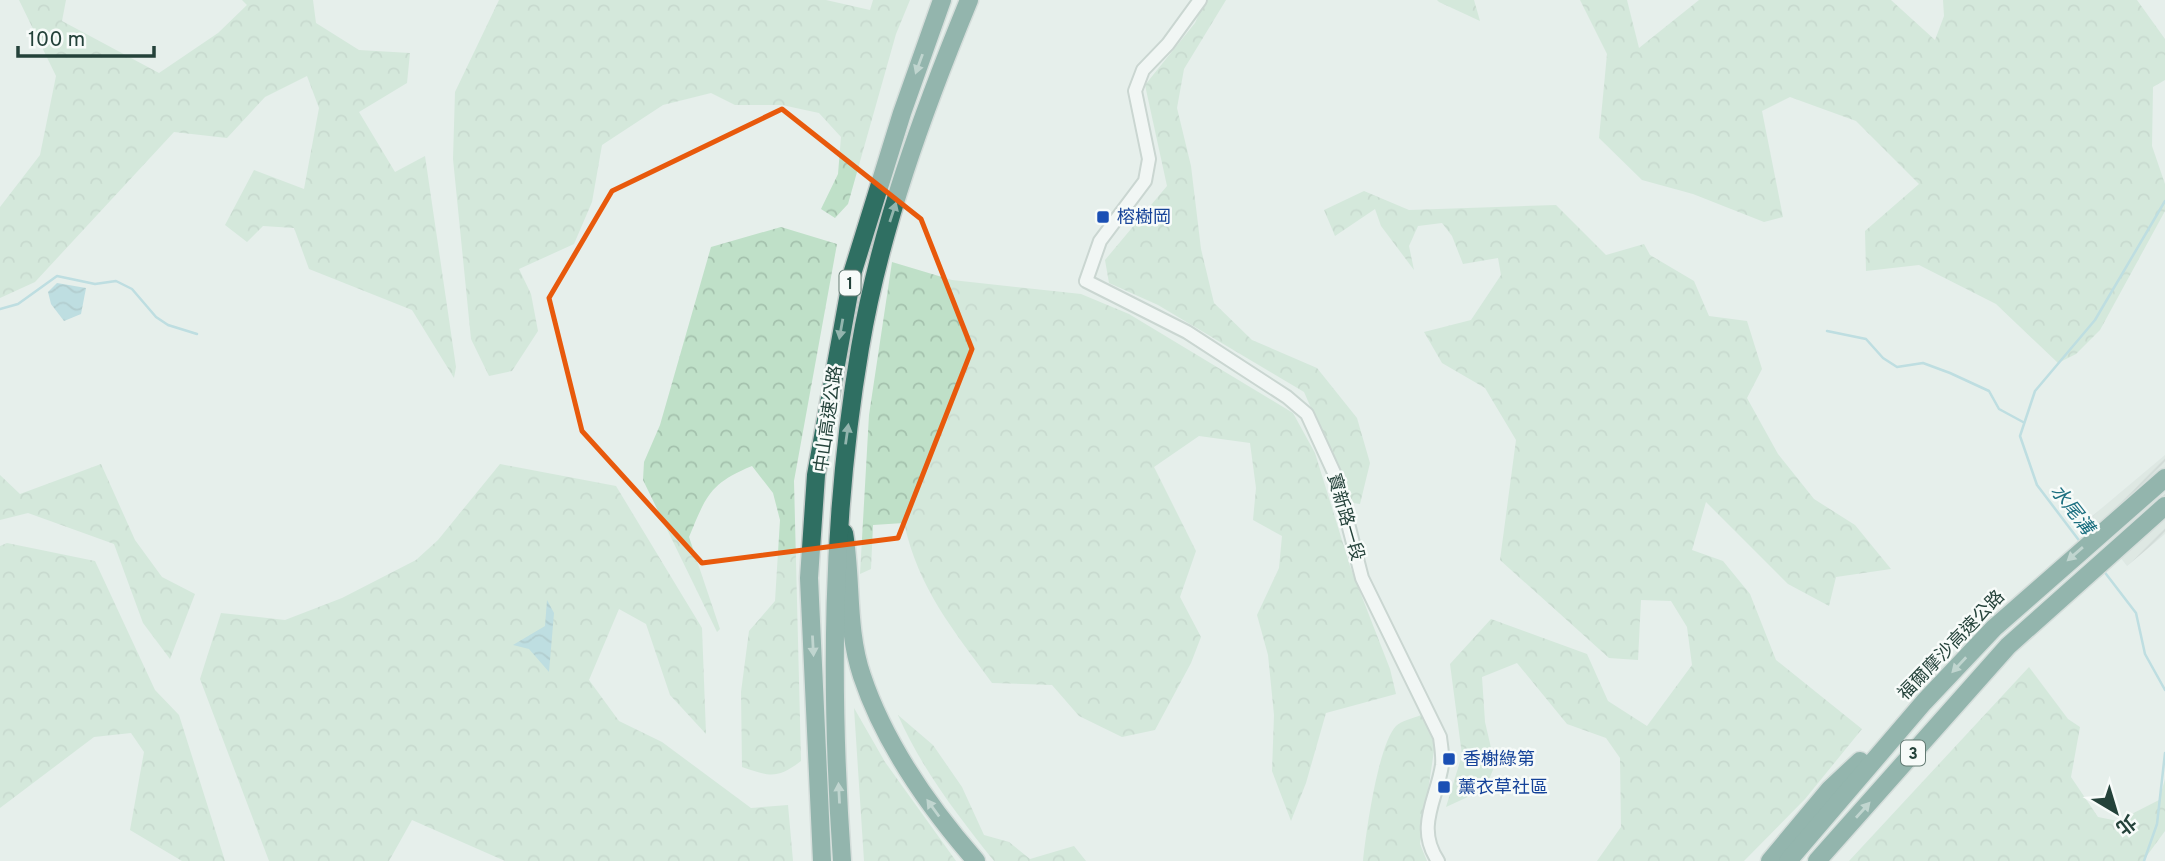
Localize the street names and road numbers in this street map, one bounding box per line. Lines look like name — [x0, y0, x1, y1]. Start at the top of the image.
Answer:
road number: 1 — [840, 270, 860, 296]
street label: 中山高速公路 — [811, 364, 848, 474]
street label: 寶新路一段 — [1321, 471, 1368, 564]
street label: 福爾摩沙高速公路 — [1894, 586, 2010, 706]
road number: 3 — [1901, 740, 1925, 766]

